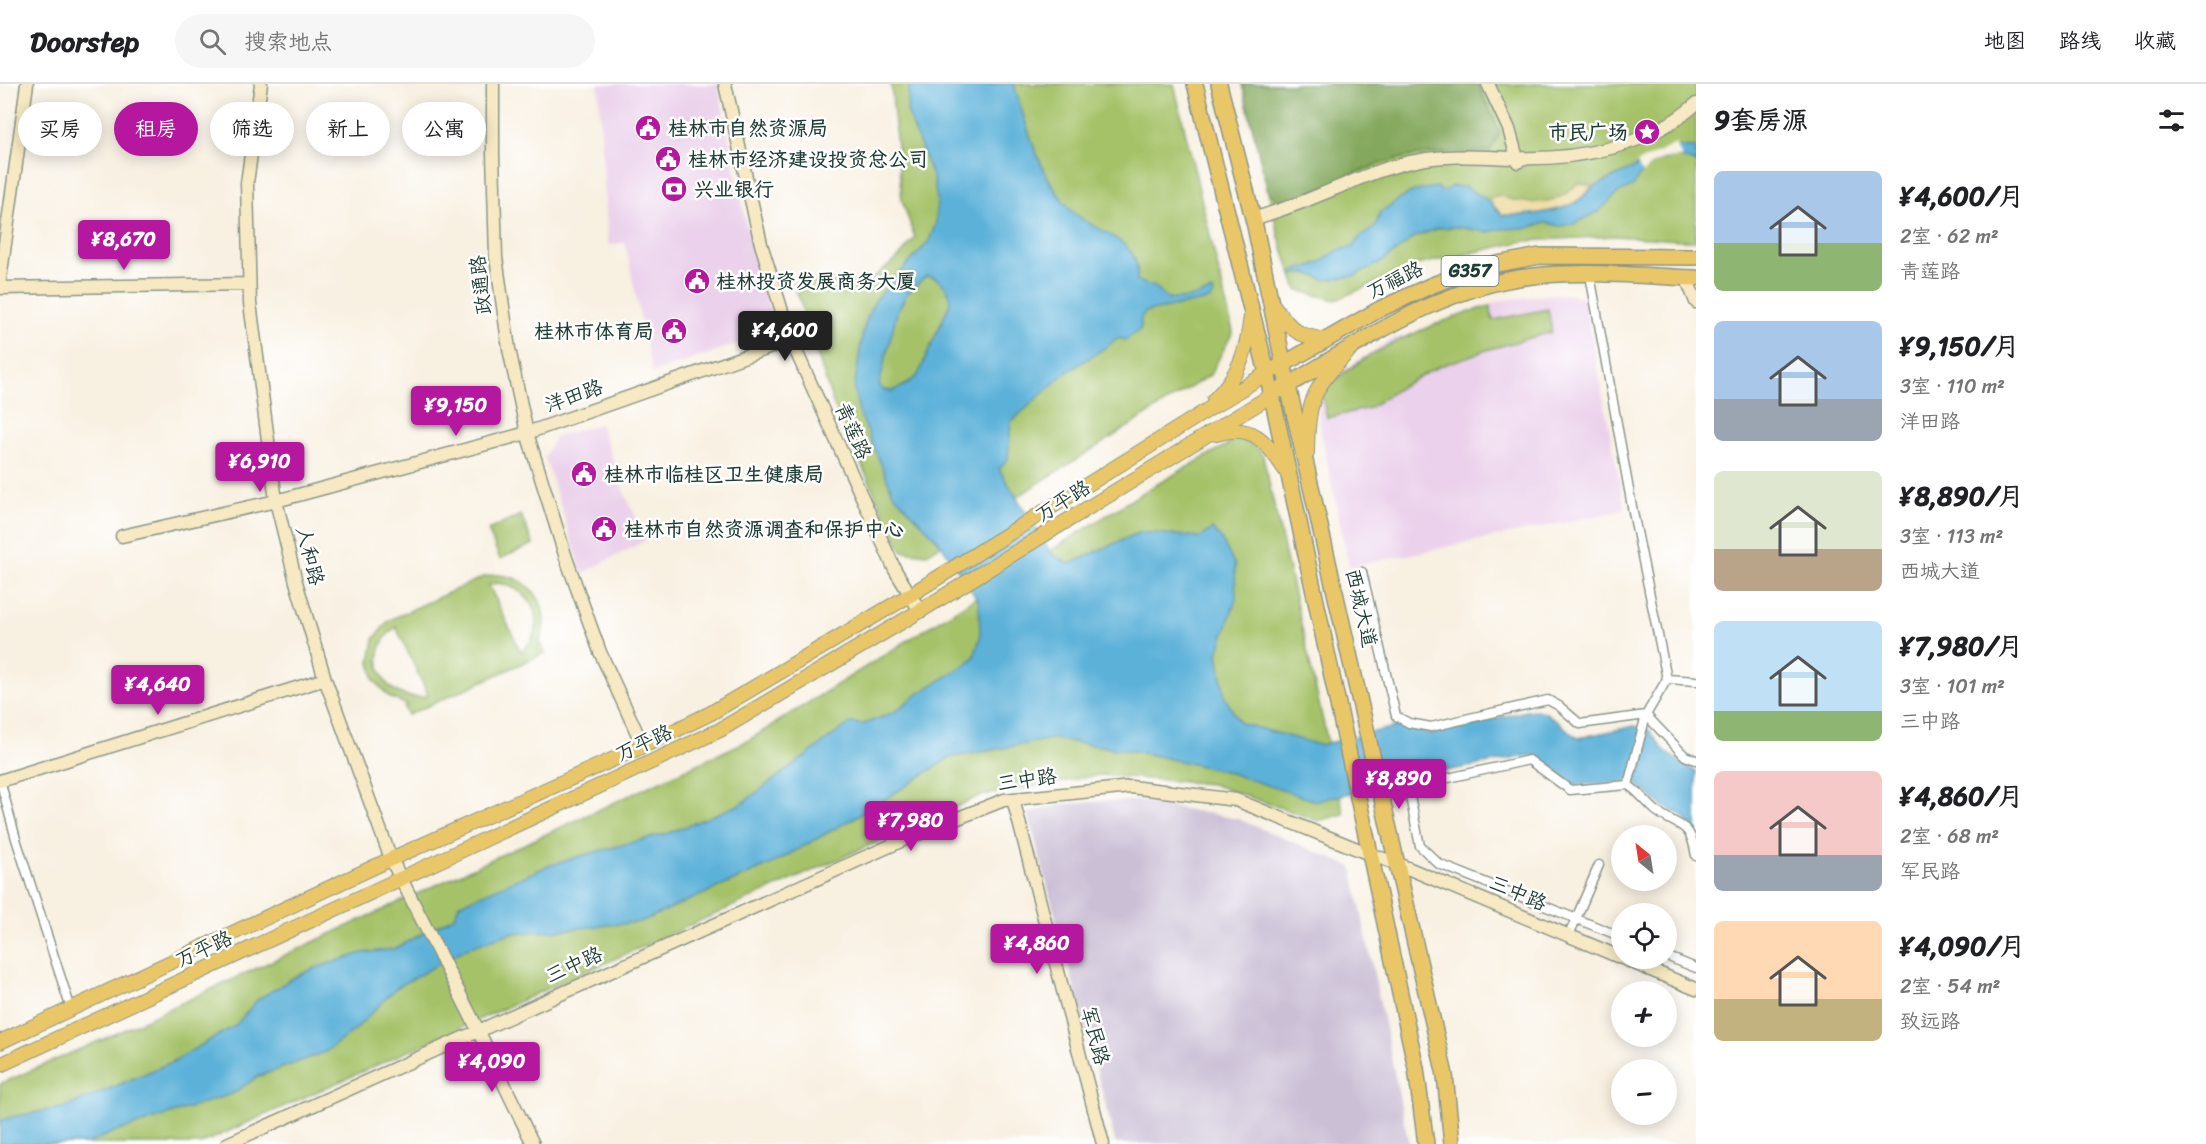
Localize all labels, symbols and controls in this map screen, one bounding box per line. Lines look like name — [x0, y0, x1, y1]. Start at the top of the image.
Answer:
search box — [175, 14, 595, 68]
text: Doorstep — [30, 17, 139, 66]
text: 搜索地点 — [244, 22, 332, 61]
text: 地图 — [1984, 22, 2026, 60]
text: 路线 — [2059, 22, 2101, 60]
text: 收藏 — [2134, 22, 2176, 60]
icon: search — [196, 25, 229, 58]
text: 9套房源 — [1714, 97, 1808, 143]
chip: 买房 — [18, 102, 102, 156]
chip: 租房 — [114, 102, 198, 156]
chip: 筛选 — [210, 102, 294, 156]
chip: 新上 — [306, 102, 390, 156]
chip: 公寓 — [402, 102, 486, 156]
icon: filters — [2155, 104, 2188, 137]
place label: 桂林市自然资源局 — [668, 111, 828, 146]
public building icon: 桂林市自然资源局 — [633, 113, 663, 143]
place label: 市民广场 — [1548, 115, 1628, 150]
place icon: 市民广场 — [1632, 117, 1662, 147]
place label: 桂林市经济建设投资总公司 — [688, 142, 928, 177]
public building icon: 桂林市经济建设投资总公司 — [653, 144, 683, 174]
place label: 兴业银行 — [694, 172, 774, 207]
text: ¥4,600/月 — [1900, 173, 2024, 219]
bank icon: 兴业银行 — [659, 174, 689, 204]
icon: home — [1762, 195, 1834, 267]
text: 2室 · 62 m² — [1900, 219, 1999, 254]
pin: ¥8,670 — [75, 220, 173, 271]
text: ¥8,670 — [92, 222, 156, 257]
street label: 万福路 — [1360, 251, 1431, 309]
street label: 政通路 — [460, 252, 502, 317]
text: 青莲路 — [1900, 254, 1960, 289]
road number: G357 — [1442, 256, 1498, 286]
place label: 桂林投资发展商务大厦 — [716, 264, 916, 299]
public building icon: 桂林投资发展商务大厦 — [682, 266, 712, 296]
pin: ¥4,600 — [736, 311, 834, 362]
text: ¥4,600 — [752, 313, 818, 348]
place label: 桂林市体育局 — [534, 314, 654, 349]
public building icon: 桂林市体育局 — [659, 316, 689, 346]
text: ¥9,150/月 — [1900, 323, 2020, 369]
icon: home — [1762, 345, 1834, 417]
street label: 洋田路 — [540, 369, 609, 423]
text: 3室 · 110 m² — [1900, 369, 2005, 404]
pin: ¥9,150 — [407, 386, 505, 437]
text: ¥9,150 — [425, 388, 487, 423]
street label: 青莲路 — [825, 396, 882, 466]
text: 洋田路 — [1900, 404, 1960, 439]
pin: ¥6,910 — [211, 442, 309, 493]
text: ¥6,910 — [229, 444, 291, 479]
place label: 桂林市临桂区卫生健康局 — [604, 457, 824, 492]
public building icon: 桂林市临桂区卫生健康局 — [569, 459, 599, 489]
street label: 万平路 — [1028, 470, 1099, 532]
text: ¥8,890/月 — [1900, 473, 2024, 519]
icon: home — [1762, 495, 1834, 567]
place label: 桂林市自然资源调查和保护中心 — [624, 512, 904, 547]
public building icon: 桂林市自然资源调查和保护中心 — [589, 514, 619, 544]
text: 3室 · 113 m² — [1900, 519, 2003, 554]
street label: 人和路 — [286, 523, 334, 590]
text: 西城大道 — [1900, 554, 1980, 589]
street label: 西城大道 — [1335, 565, 1387, 651]
text: ¥7,980/月 — [1900, 623, 2023, 669]
icon: home — [1762, 645, 1834, 717]
pin: ¥4,640 — [109, 665, 207, 716]
text: ¥4,640 — [125, 667, 191, 702]
text: 3室 · 101 m² — [1900, 669, 2005, 704]
text: 三中路 — [1900, 704, 1960, 739]
street label: 万平路 — [609, 714, 679, 772]
street label: 三中路 — [995, 758, 1060, 802]
pin: ¥8,890 — [1350, 759, 1448, 810]
text: ¥8,890 — [1366, 761, 1432, 796]
text: ¥4,860/月 — [1900, 773, 2023, 819]
icon: home — [1762, 795, 1834, 867]
pin: ¥7,980 — [862, 801, 960, 852]
text: ¥7,980 — [879, 803, 943, 838]
text: 2室 · 68 m² — [1900, 819, 1999, 854]
north arrow — [1611, 825, 1677, 891]
map controls — [1611, 825, 1677, 1125]
text: 军民路 — [1900, 854, 1960, 889]
street label: 三中路 — [1484, 865, 1553, 921]
button: locate — [1611, 903, 1677, 969]
street label: 万平路 — [169, 920, 239, 978]
text: ¥4,090/月 — [1900, 923, 2025, 969]
pin: ¥4,860 — [988, 924, 1086, 975]
text: ¥4,860 — [1004, 926, 1070, 961]
street label: 三中路 — [539, 936, 609, 993]
icon: home — [1762, 945, 1834, 1017]
text: 2室 · 54 m² — [1900, 969, 2000, 1004]
button: + — [1611, 981, 1677, 1047]
street label: 军民路 — [1070, 1002, 1120, 1070]
text: 致远路 — [1900, 1004, 1960, 1039]
pin: ¥4,090 — [443, 1042, 541, 1093]
text: ¥4,090 — [459, 1044, 525, 1079]
button: − — [1611, 1059, 1677, 1125]

